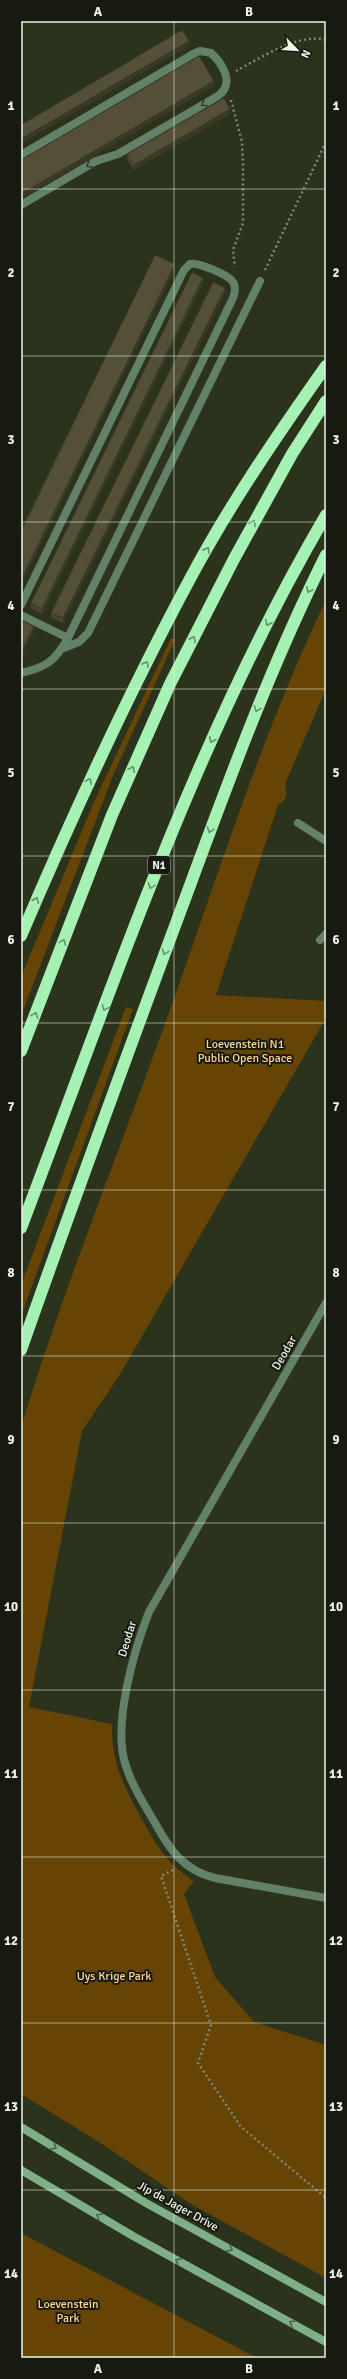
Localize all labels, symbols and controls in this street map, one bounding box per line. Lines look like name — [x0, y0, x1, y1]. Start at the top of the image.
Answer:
text: A — [94, 4, 103, 20]
text: B — [245, 4, 253, 20]
north arrow — [277, 30, 317, 70]
text: N — [298, 48, 313, 60]
text: 1 — [7, 98, 15, 114]
text: 1 — [332, 98, 340, 114]
one-way arrow — [201, 99, 208, 106]
one-way arrow — [86, 160, 93, 167]
text: 2 — [7, 265, 15, 281]
text: 2 — [332, 265, 340, 281]
text: 3 — [7, 432, 15, 448]
text: 3 — [332, 432, 340, 448]
one-way arrow — [249, 520, 256, 528]
one-way arrow — [203, 547, 210, 554]
one-way arrow — [306, 586, 313, 593]
text: 4 — [7, 598, 15, 614]
text: 4 — [332, 598, 340, 614]
one-way arrow — [265, 619, 273, 627]
one-way arrow — [188, 635, 196, 643]
one-way arrow — [141, 661, 148, 668]
one-way arrow — [254, 706, 262, 713]
one-way arrow — [209, 736, 217, 744]
text: 5 — [7, 765, 15, 781]
text: 5 — [332, 765, 340, 781]
one-way arrow — [128, 766, 136, 773]
one-way arrow — [84, 778, 92, 786]
one-way arrow — [207, 827, 215, 834]
road number: N1 — [148, 856, 170, 874]
one-way arrow — [148, 883, 156, 890]
one-way arrow — [31, 896, 39, 904]
text: 6 — [7, 932, 15, 948]
text: 6 — [332, 932, 340, 948]
one-way arrow — [59, 938, 67, 945]
one-way arrow — [162, 949, 170, 956]
one-way arrow — [101, 1004, 109, 1011]
one-way arrow — [30, 1012, 38, 1019]
park label: Loevenstein N1 Public Open Space — [198, 1037, 292, 1066]
text: 7 — [7, 1099, 15, 1115]
text: 7 — [332, 1099, 340, 1115]
text: 8 — [7, 1265, 15, 1281]
text: 8 — [332, 1265, 340, 1281]
street label: Deodar — [269, 1333, 300, 1373]
text: 9 — [7, 1432, 15, 1448]
text: 9 — [332, 1432, 340, 1448]
text: 10 — [4, 1599, 18, 1615]
text: 10 — [329, 1599, 343, 1615]
street label: Deodar — [115, 1619, 140, 1659]
text: 11 — [4, 1766, 18, 1782]
text: 11 — [329, 1766, 343, 1782]
text: 12 — [4, 1933, 18, 1949]
text: 12 — [329, 1933, 343, 1949]
park label: Uys Krige Park — [77, 1969, 151, 1984]
text: 13 — [4, 2099, 18, 2115]
text: 13 — [329, 2099, 343, 2115]
one-way arrow — [50, 2143, 57, 2150]
street label: Jip de Jager Drive — [135, 2178, 221, 2235]
one-way arrow — [96, 2214, 103, 2221]
one-way arrow — [226, 2244, 233, 2252]
one-way arrow — [175, 2258, 182, 2265]
text: 14 — [4, 2266, 18, 2282]
text: 14 — [329, 2266, 343, 2282]
park label: Loevenstein Park — [37, 2297, 99, 2326]
one-way arrow — [289, 2320, 296, 2328]
text: A — [94, 2361, 103, 2377]
text: B — [245, 2361, 253, 2377]

